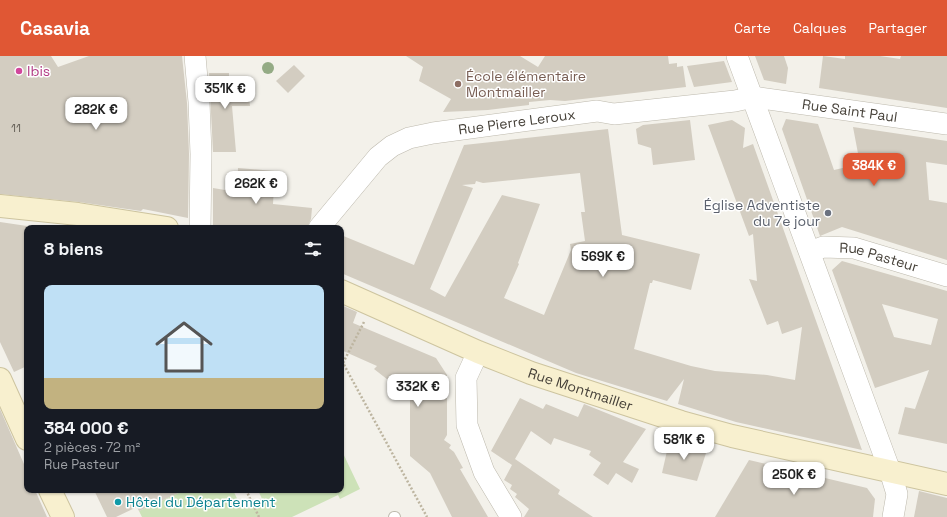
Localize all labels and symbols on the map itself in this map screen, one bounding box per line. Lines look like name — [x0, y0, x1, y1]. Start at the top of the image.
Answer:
place label: Ibis — [27, 62, 50, 80]
marker: Ibis — [14, 66, 24, 76]
place label: École élémentaire Montmailler — [466, 67, 586, 101]
pin: 351K € — [192, 76, 258, 110]
marker: École élémentaire Montmailler — [453, 79, 463, 89]
street label: Rue Saint Paul — [801, 95, 899, 126]
pin: 282K € — [63, 97, 129, 131]
street label: Rue Pierre Leroux — [457, 105, 577, 139]
house number: 11 — [11, 120, 21, 136]
pin: 384K € — [841, 153, 907, 187]
pin: 262K € — [223, 171, 289, 205]
place label: Église Adventiste du 7e jour — [704, 196, 820, 230]
marker: Église Adventiste du 7e jour — [823, 208, 833, 218]
street label: Rue Pasteur — [839, 239, 920, 276]
pin: 569K € — [570, 244, 636, 278]
street label: Rue Montmailler — [526, 364, 635, 415]
pin: 332K € — [385, 374, 451, 408]
pin: 581K € — [651, 427, 717, 461]
pin: 250K € — [761, 462, 827, 496]
place label: Hôtel du Département — [126, 493, 276, 511]
marker: Hôtel du Département — [113, 497, 123, 507]

